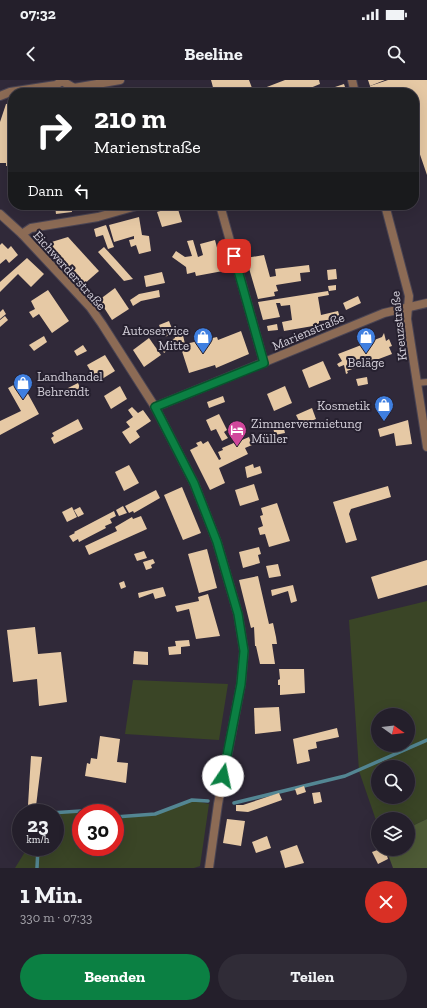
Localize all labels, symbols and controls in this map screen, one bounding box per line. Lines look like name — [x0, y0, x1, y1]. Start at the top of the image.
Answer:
text: 07:32 — [20, 5, 56, 23]
icon: back — [20, 43, 42, 65]
text: Beeline — [184, 43, 243, 65]
icon: search — [385, 43, 407, 65]
text: 210 m — [94, 102, 166, 135]
icon: right — [28, 104, 80, 156]
text: Marienstraße — [94, 136, 201, 158]
icon: left — [71, 180, 93, 202]
text: Dann — [28, 182, 63, 200]
street label: Eichwerderstraße — [30, 228, 109, 313]
pin — [217, 239, 251, 273]
icon: arrive — [223, 245, 245, 267]
street label: Kreuzstraße — [387, 290, 410, 362]
street label: Marienstraße — [270, 309, 347, 353]
place label: Autoservice Mitte — [122, 323, 189, 353]
shop icon: Autoservice Mitte — [192, 326, 214, 354]
shop icon: Beläge — [355, 326, 377, 354]
place label: Beläge — [348, 355, 384, 370]
place label: Landhandel Behrendt — [37, 369, 103, 399]
shop icon: Landhandel Behrendt — [12, 372, 34, 400]
shop icon: Kosmetik — [373, 394, 395, 422]
place label: Kosmetik — [317, 398, 370, 413]
place label: Zimmervermietung Müller — [251, 416, 362, 446]
hotel icon: Zimmervermietung Müller — [226, 419, 248, 447]
north arrow — [371, 708, 415, 752]
map controls — [371, 708, 415, 856]
position arrow — [202, 755, 244, 797]
button: search — [371, 760, 415, 804]
speed limit sign: 30 — [72, 804, 124, 856]
button: layers — [371, 812, 415, 856]
text: 23 — [27, 813, 49, 837]
text: km/h — [27, 834, 49, 846]
text: 1 Min. — [20, 880, 83, 909]
button: close — [365, 881, 407, 923]
text: 330 m · 07:33 — [20, 910, 92, 925]
button: Beenden — [20, 954, 210, 1000]
button: Teilen — [218, 954, 407, 1000]

